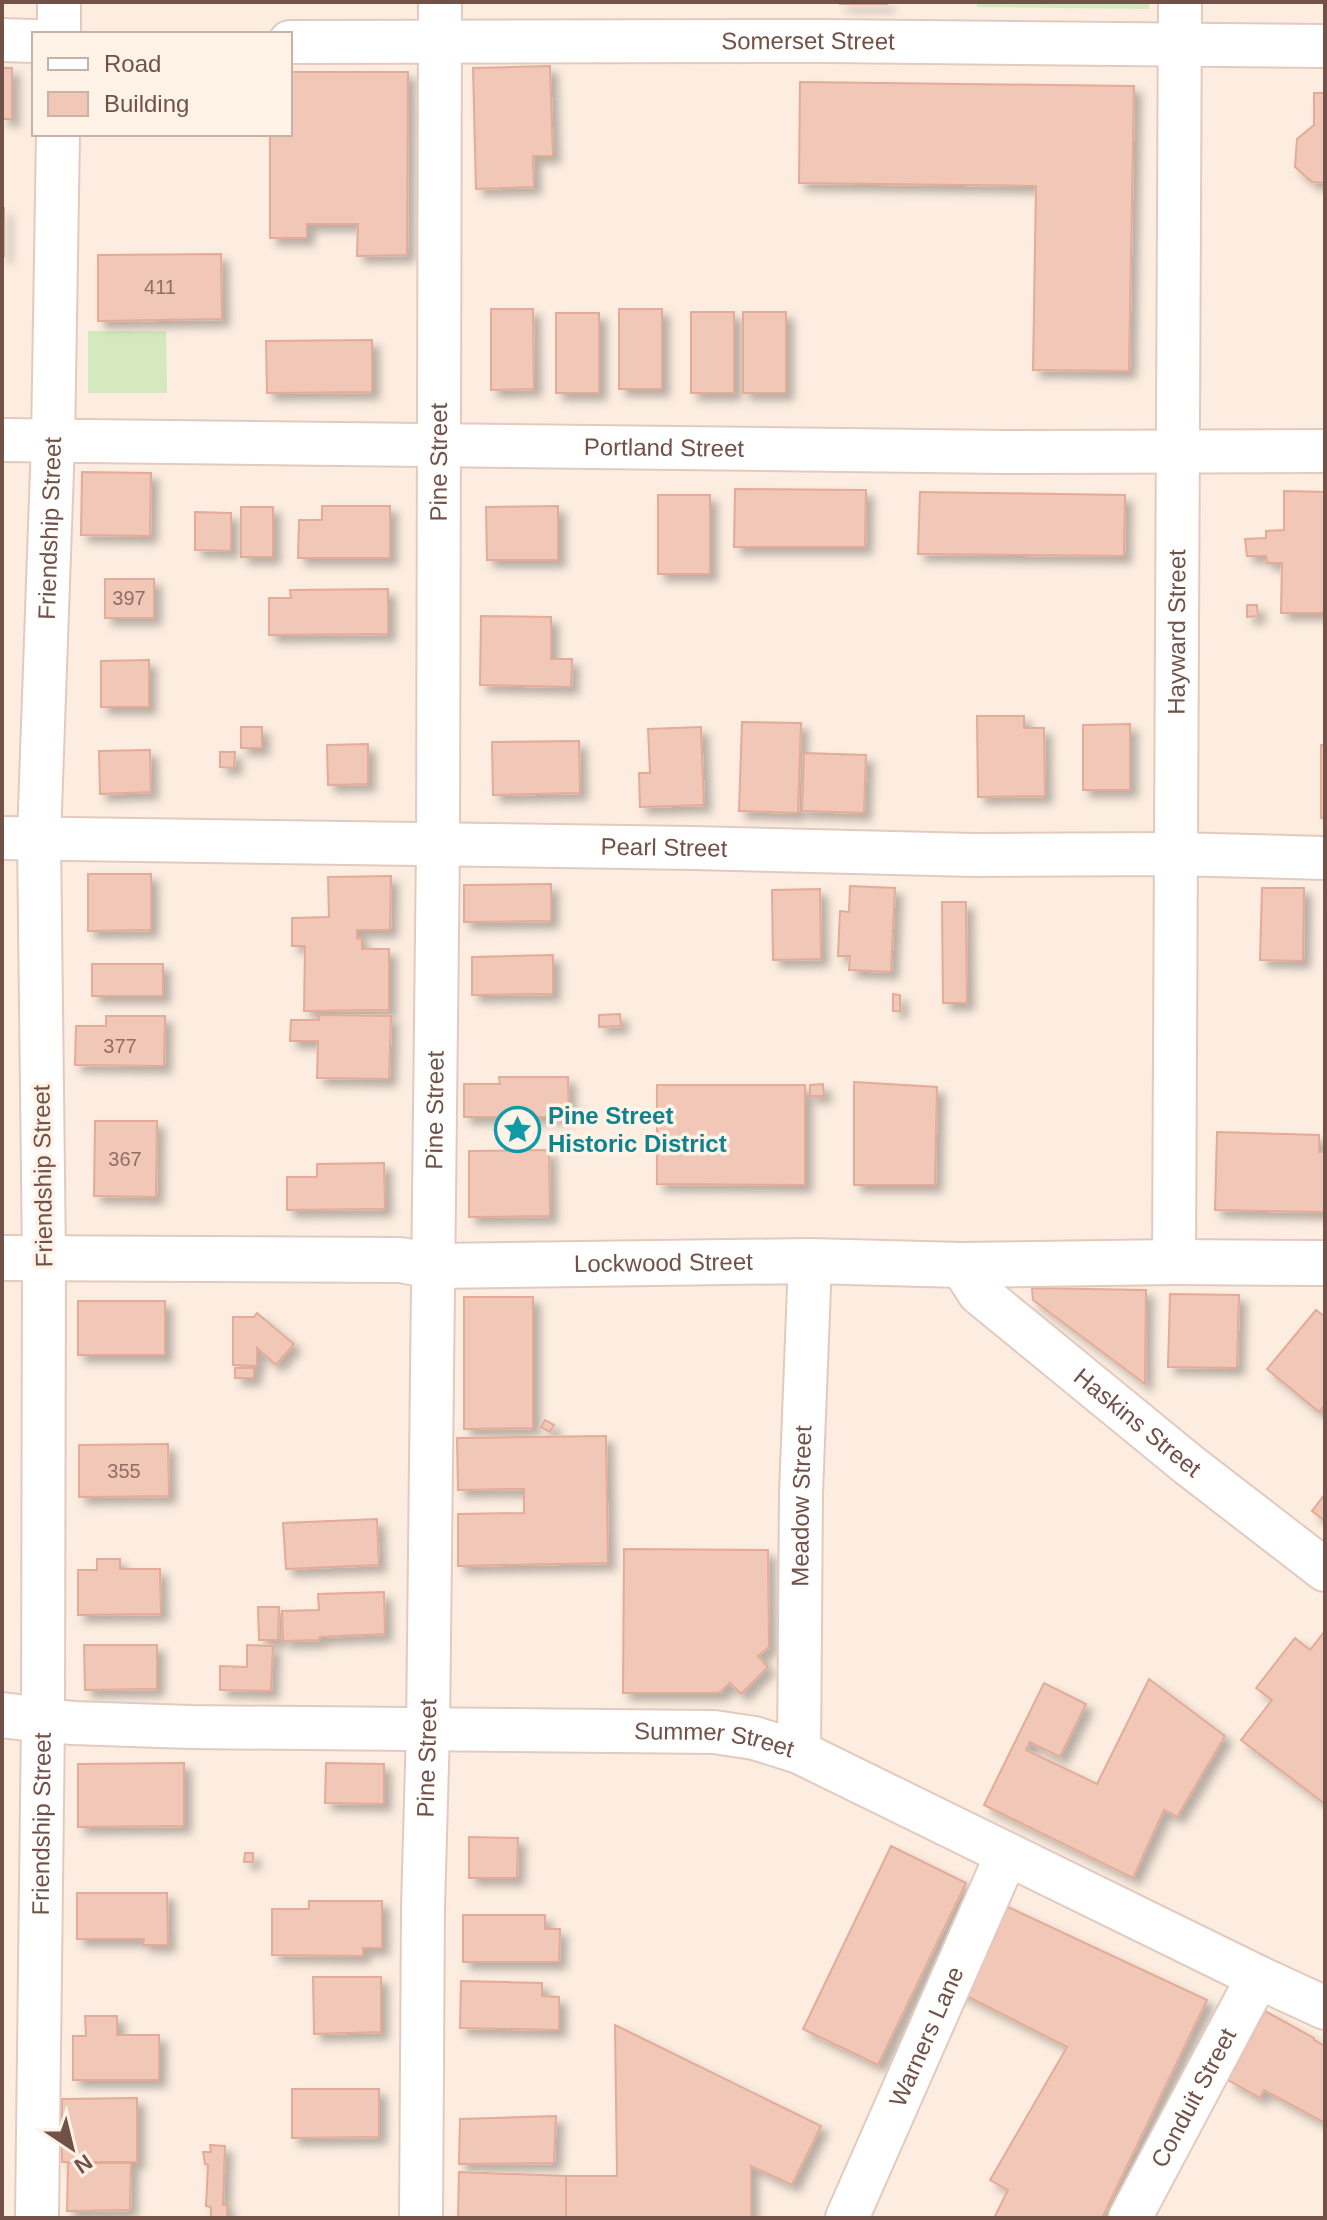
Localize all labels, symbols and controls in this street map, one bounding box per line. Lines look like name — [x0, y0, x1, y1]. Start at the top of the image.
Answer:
street label: Somerset Street — [721, 27, 895, 55]
legend — [32, 32, 292, 136]
text: Road — [104, 50, 161, 77]
text: Building — [104, 90, 189, 117]
house number: 411 — [144, 276, 176, 298]
street label: Pine Street — [425, 402, 452, 522]
street label: Portland Street — [584, 433, 745, 462]
street label: Friendship Street — [33, 436, 66, 620]
street label: Hayward Street — [1163, 549, 1190, 715]
house number: 397 — [112, 587, 146, 609]
street label: Pearl Street — [600, 833, 728, 862]
house number: 377 — [103, 1035, 137, 1057]
street label: Pine Street — [420, 1050, 449, 1170]
street label: Friendship Street — [27, 1084, 58, 1268]
place label: Pine Street Historic District — [548, 1102, 727, 1157]
place icon: Pine Street Historic District — [493, 1106, 541, 1154]
house number: 367 — [108, 1148, 142, 1170]
street label: Lockwood Street — [574, 1248, 753, 1277]
street label: Haskins Street — [1069, 1362, 1207, 1482]
street label: Meadow Street — [786, 1424, 817, 1587]
house number: 355 — [107, 1460, 141, 1482]
street label: Pine Street — [412, 1698, 441, 1818]
street label: Summer Street — [634, 1717, 798, 1763]
street label: Friendship Street — [27, 1732, 56, 1916]
street label: Warners Lane — [884, 1962, 969, 2111]
street label: Conduit Street — [1145, 2023, 1241, 2172]
north arrow — [32, 2108, 112, 2188]
text: N — [70, 2149, 97, 2179]

